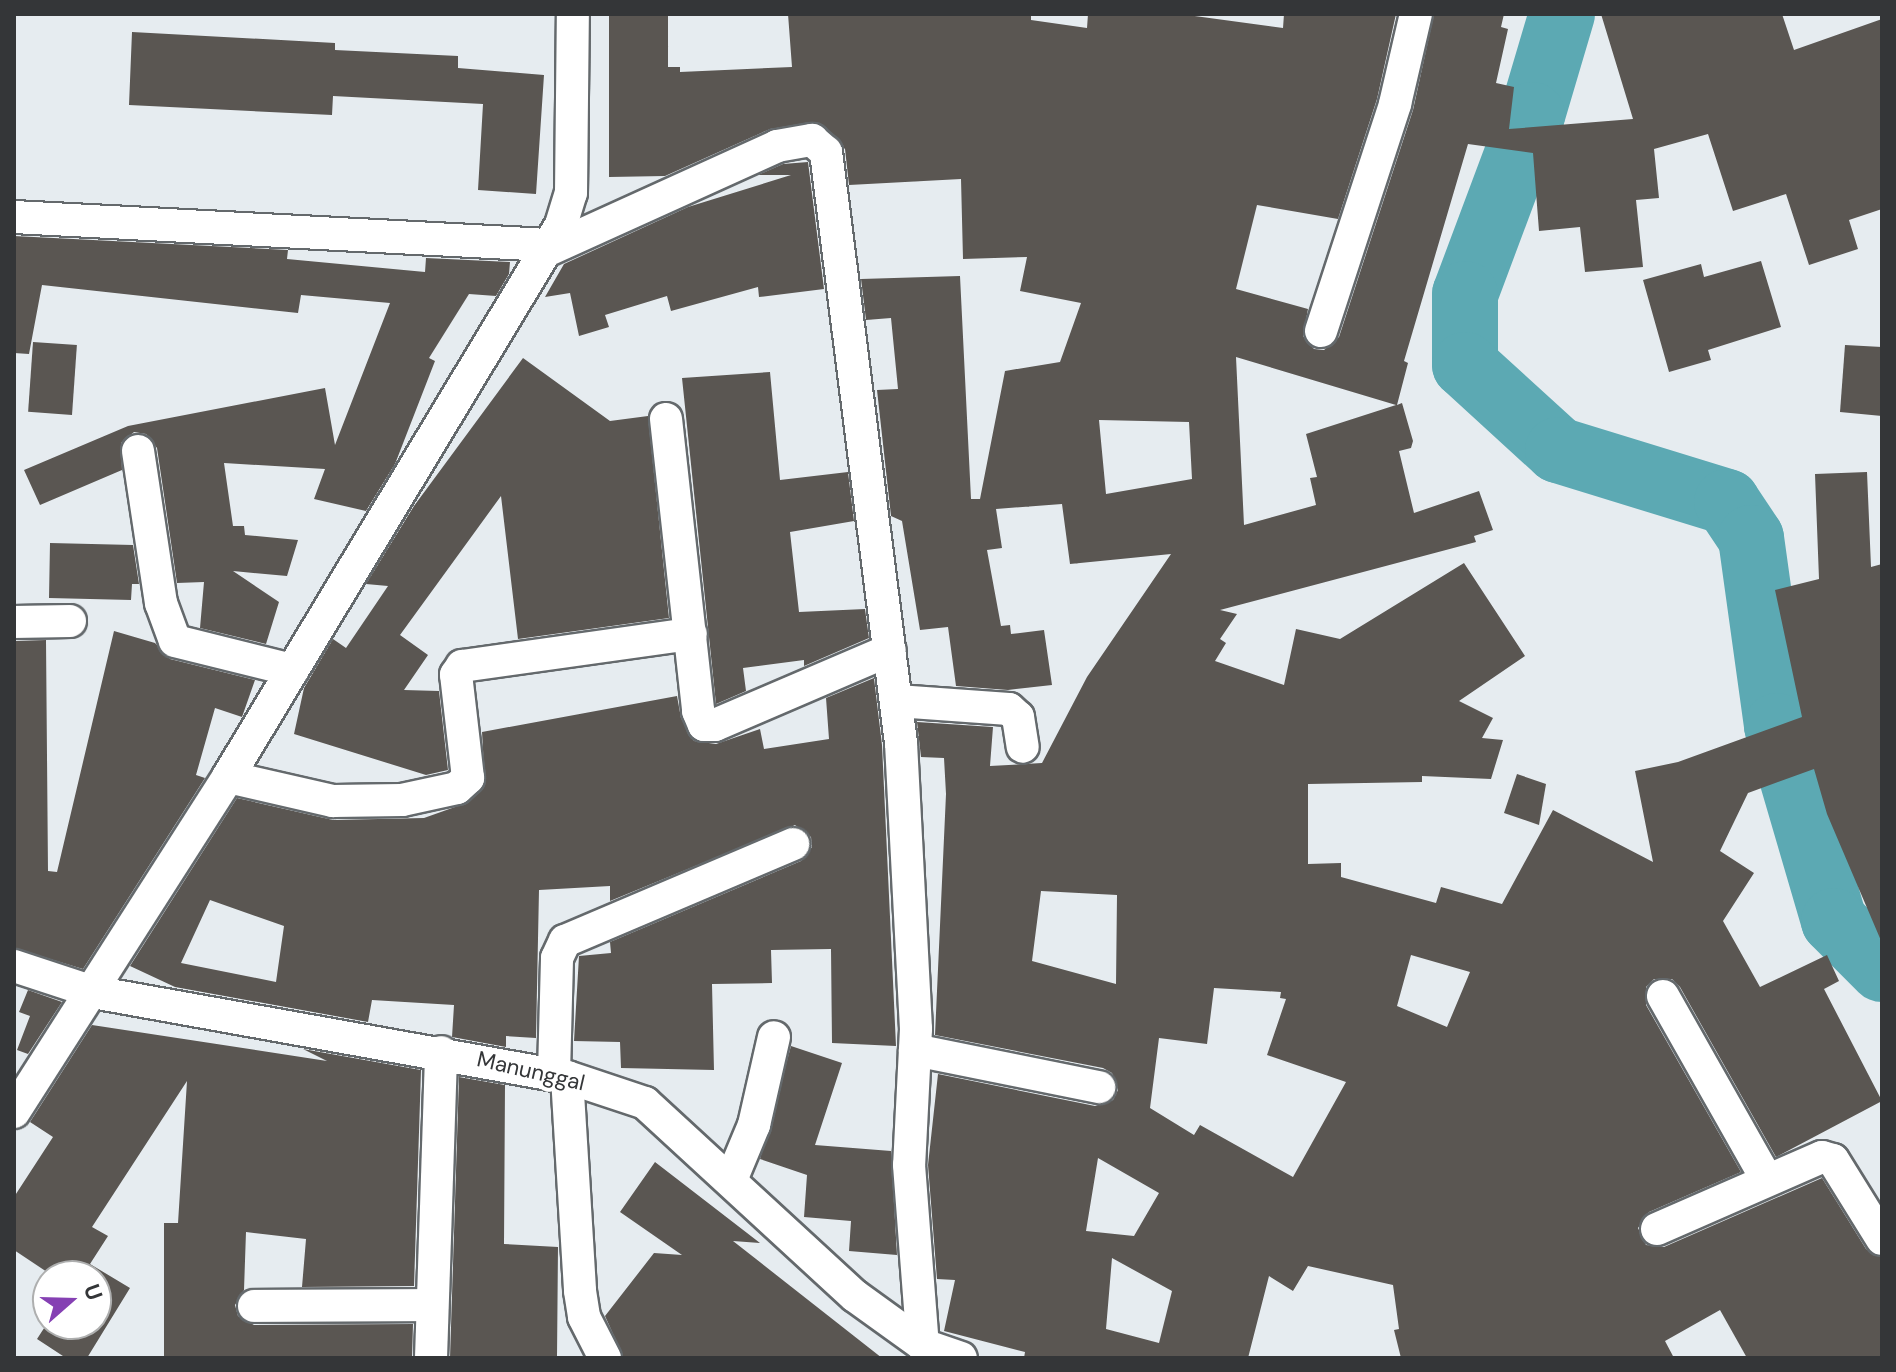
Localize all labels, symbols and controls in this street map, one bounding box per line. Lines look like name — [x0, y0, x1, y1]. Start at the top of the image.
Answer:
street label: Manunggal — [475, 1046, 587, 1096]
north arrow — [32, 1260, 112, 1340]
text: U — [77, 1280, 109, 1304]

